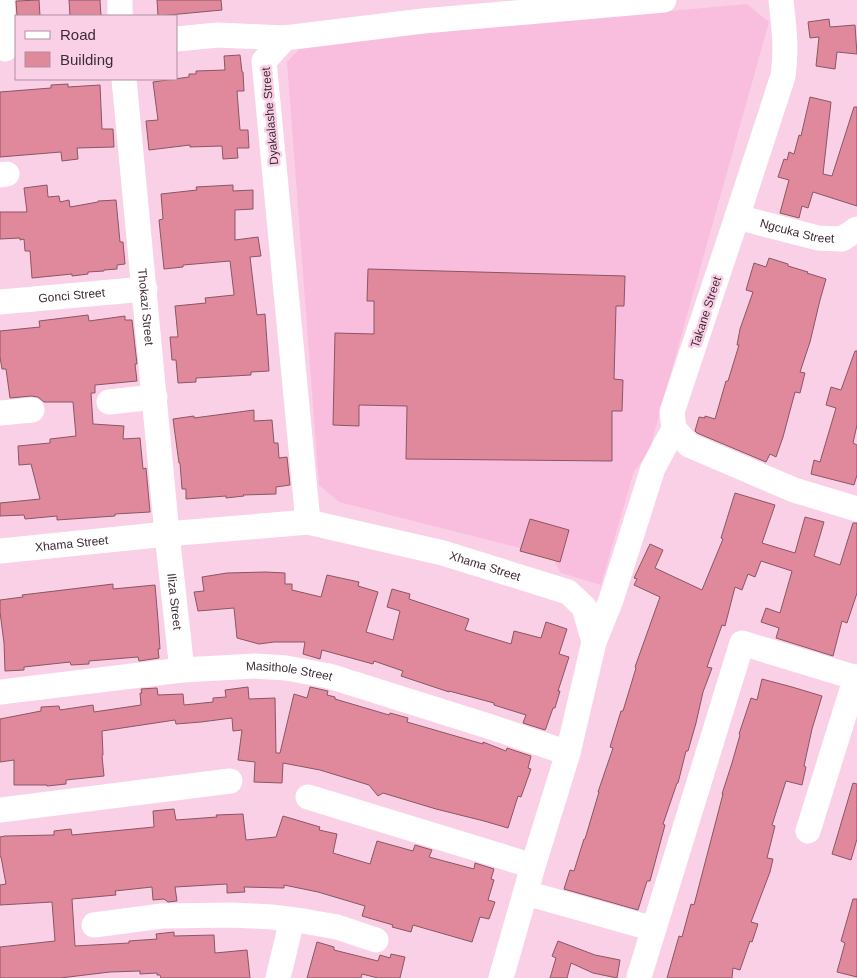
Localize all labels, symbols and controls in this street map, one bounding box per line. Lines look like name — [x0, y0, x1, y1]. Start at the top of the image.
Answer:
legend — [15, 15, 178, 80]
text: Road — [60, 26, 96, 43]
text: Building — [60, 51, 113, 68]
street label: Dyakalashe Street — [259, 66, 281, 165]
street label: Ngcuka Street — [758, 216, 835, 246]
street label: Thokazi Street — [135, 268, 156, 347]
street label: Takane Street — [688, 274, 724, 349]
street label: Gonci Street — [38, 286, 106, 306]
street label: Xhama Street — [34, 533, 110, 554]
street label: Xhama Street — [448, 549, 523, 584]
street label: Iliza Street — [164, 573, 185, 631]
street label: Masithole Street — [246, 659, 335, 684]

